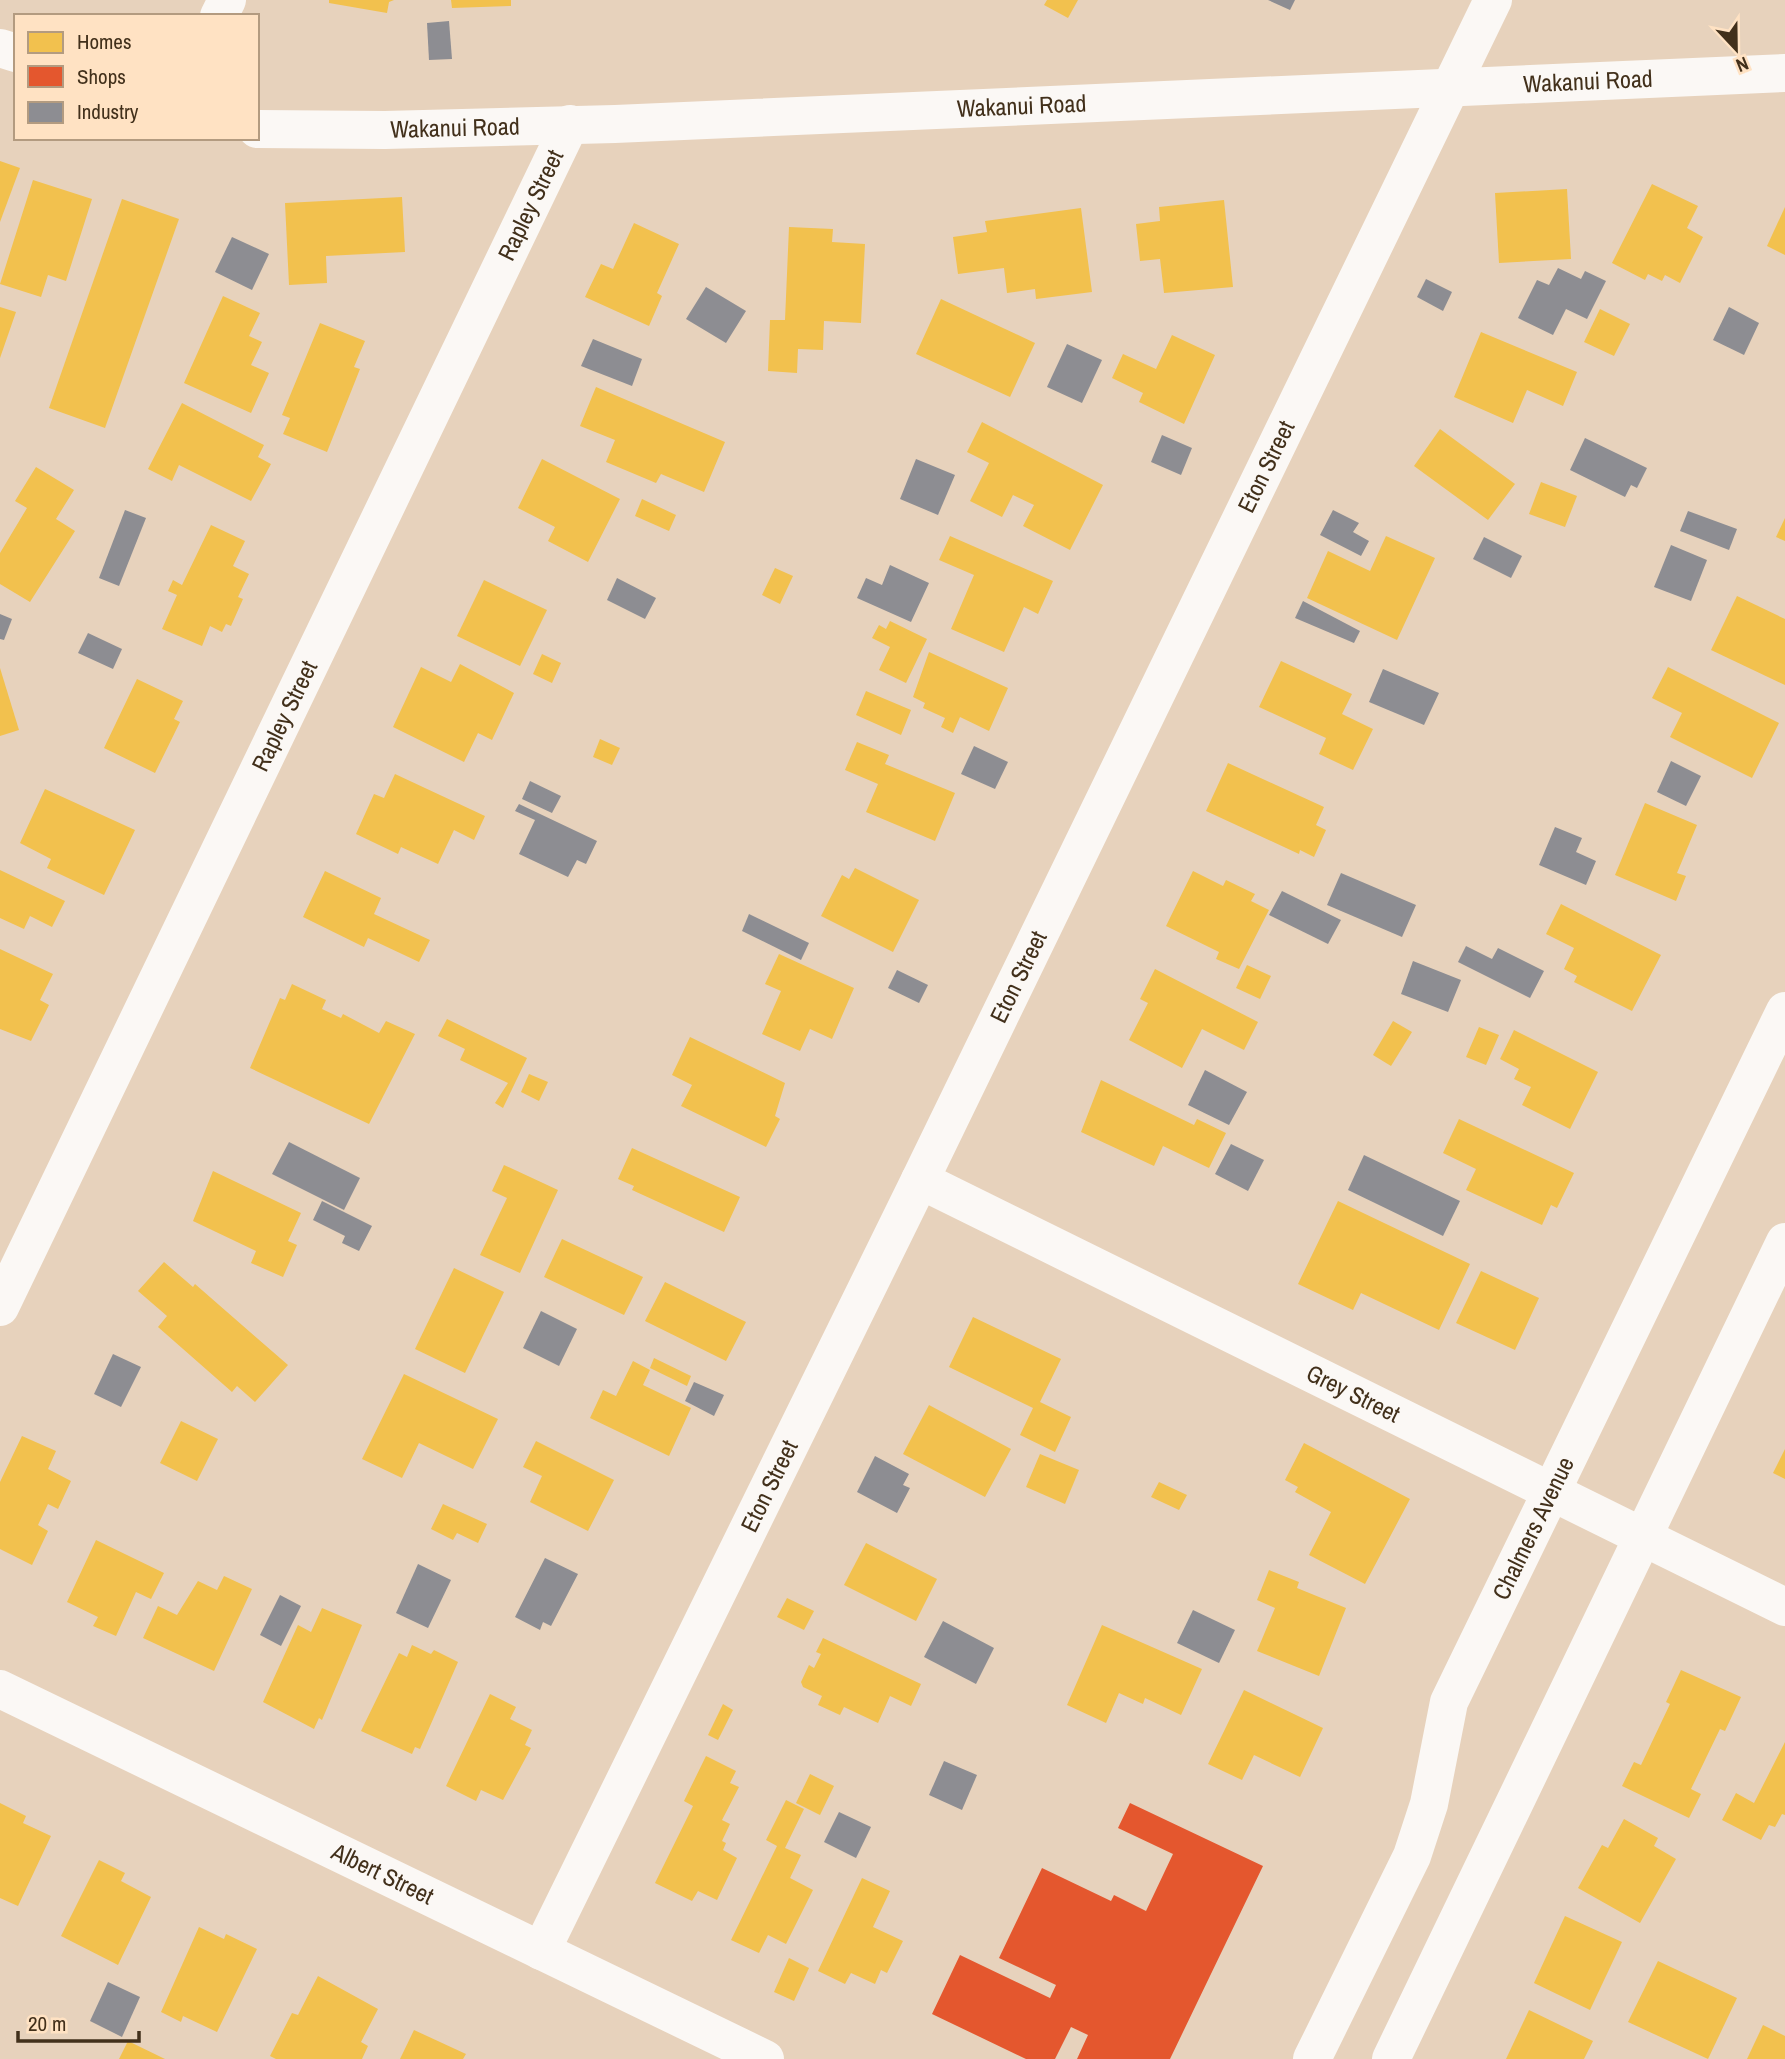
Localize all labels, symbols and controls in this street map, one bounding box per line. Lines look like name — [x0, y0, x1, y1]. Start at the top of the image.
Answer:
legend — [14, 14, 259, 140]
north arrow — [1701, 14, 1771, 84]
text: Homes — [77, 27, 132, 56]
text: N — [1732, 51, 1752, 79]
text: Shops — [77, 62, 126, 91]
street label: Wakanui Road — [1523, 62, 1653, 99]
street label: Wakanui Road — [956, 86, 1087, 124]
text: Industry — [77, 97, 139, 126]
street label: Wakanui Road — [390, 109, 520, 145]
street label: Rapley Street — [490, 144, 571, 265]
street label: Eton Street — [1230, 415, 1302, 518]
street label: Rapley Street — [244, 654, 324, 776]
street label: Eton Street — [982, 925, 1054, 1028]
street label: Grey Street — [1301, 1356, 1406, 1430]
street label: Eton Street — [733, 1434, 805, 1537]
street label: Chalmers Avenue — [1484, 1451, 1581, 1605]
street label: Albert Street — [326, 1834, 440, 1912]
scale bar — [18, 2000, 138, 2044]
text: 20 m — [28, 2009, 66, 2038]

